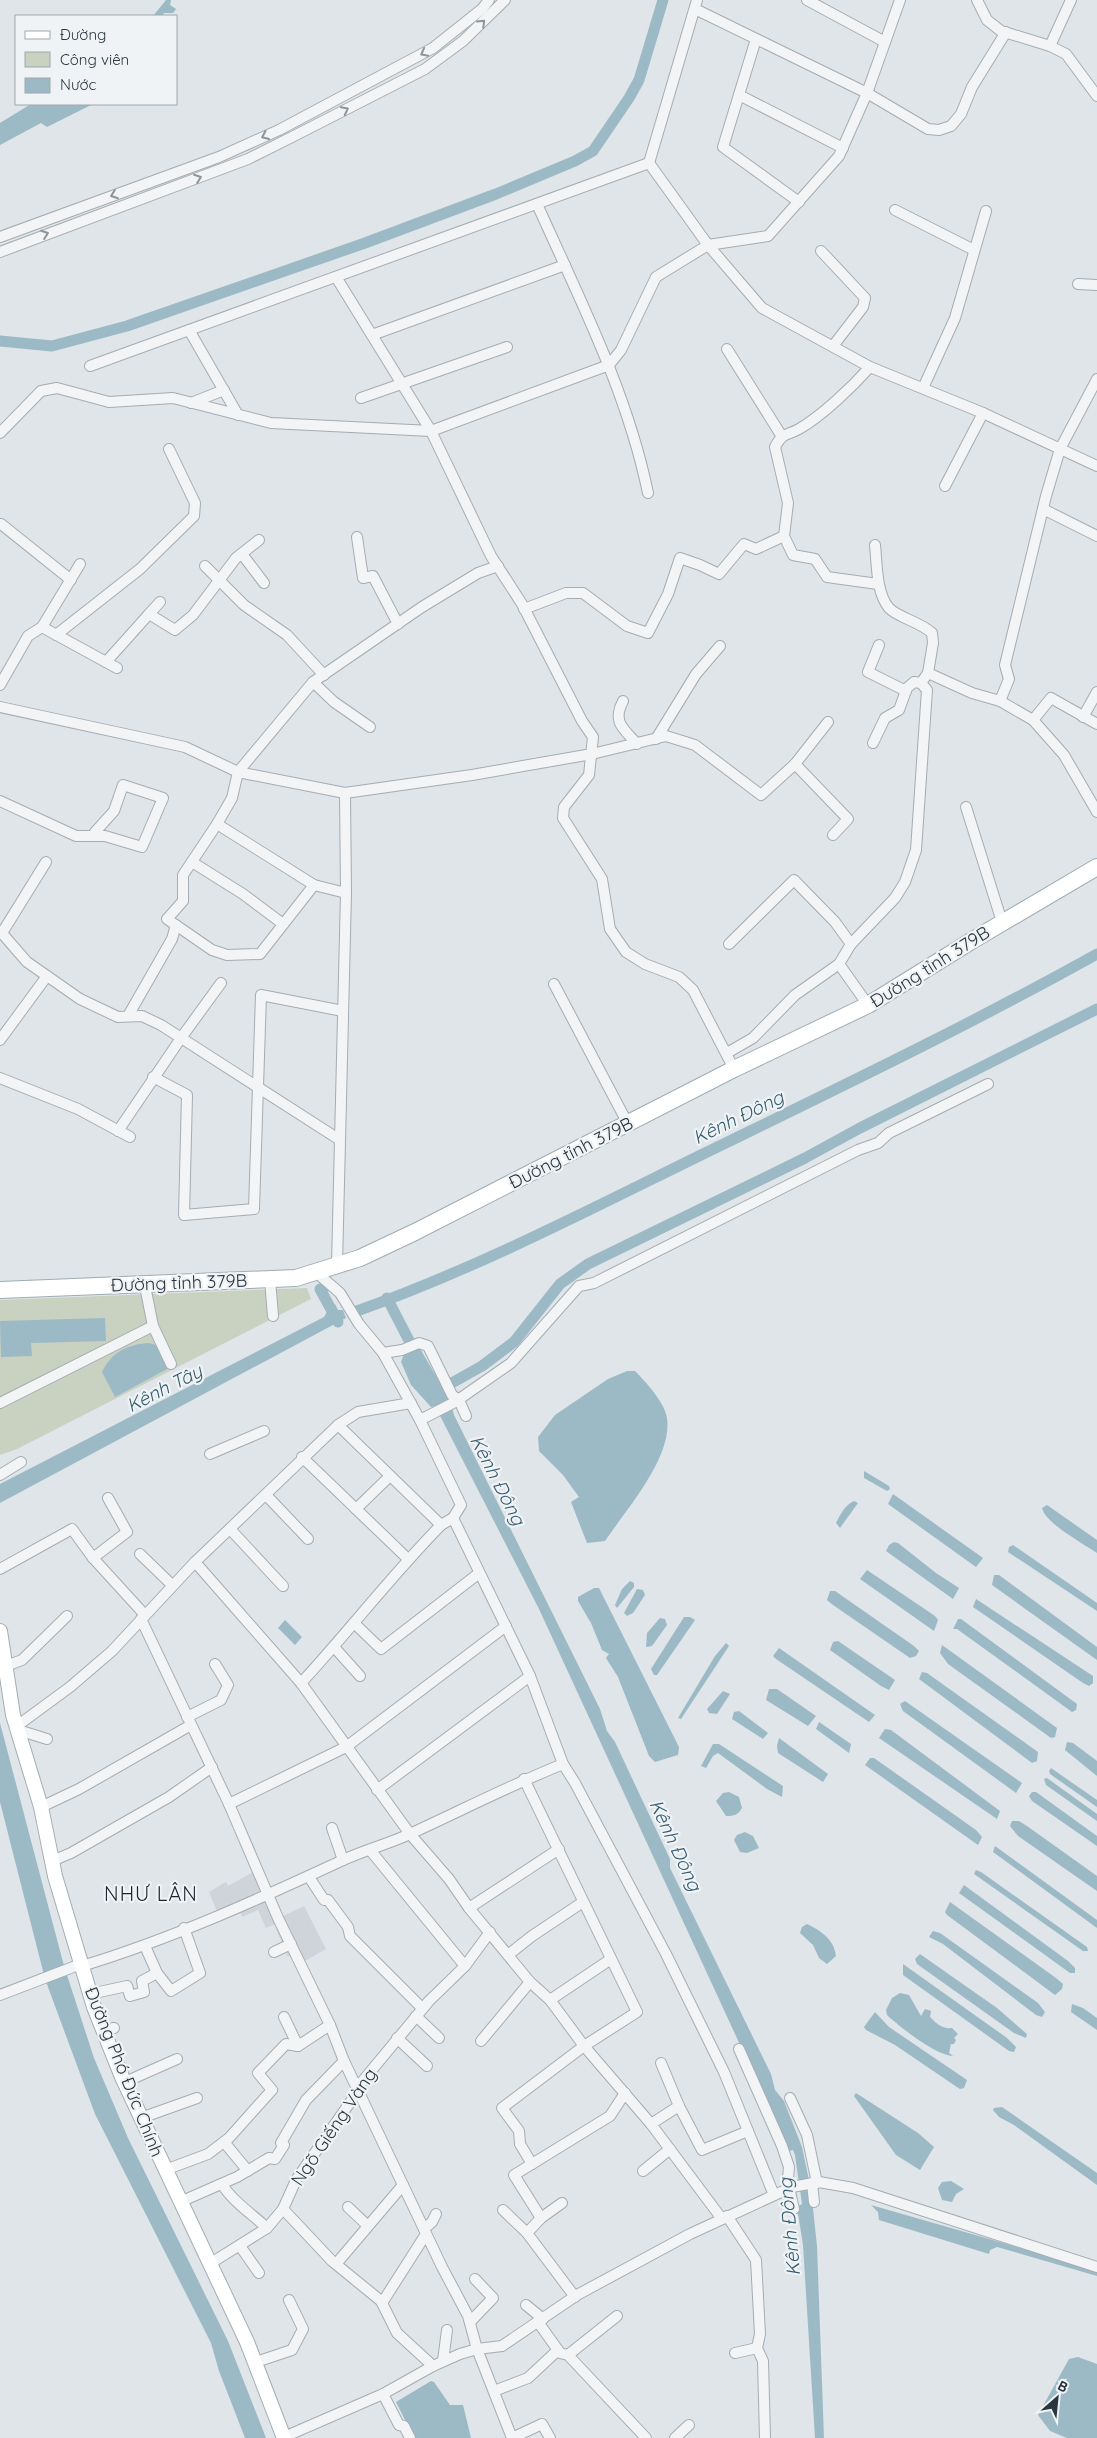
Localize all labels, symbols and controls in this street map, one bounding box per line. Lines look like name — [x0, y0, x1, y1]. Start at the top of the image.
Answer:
legend — [15, 15, 178, 105]
one-way arrow — [476, 20, 485, 29]
text: Đường — [60, 25, 106, 44]
one-way arrow — [421, 47, 430, 57]
text: Công viên — [60, 50, 129, 69]
text: Nước — [60, 75, 97, 94]
one-way arrow — [340, 106, 349, 116]
one-way arrow — [261, 130, 270, 140]
one-way arrow — [193, 174, 202, 184]
one-way arrow — [110, 189, 118, 199]
one-way arrow — [41, 230, 49, 240]
street label: Đường tỉnh 379B — [866, 921, 994, 1013]
water label: Kênh Đông — [689, 1084, 788, 1149]
street label: Đường tỉnh 379B — [505, 1111, 637, 1194]
street label: Đường tỉnh 379B — [110, 1269, 248, 1296]
water label: Kênh Tây — [122, 1358, 207, 1417]
water label: Kênh Đông — [465, 1431, 531, 1530]
water label: Kênh Đông — [644, 1795, 708, 1896]
district label: NHƯ LÂN — [104, 1881, 198, 1906]
street label: Đường Phó Đức Chính — [80, 1983, 169, 2160]
street label: Ngõ Giếng Vàng — [286, 2063, 382, 2190]
water label: Kênh Đông — [773, 2176, 805, 2277]
north arrow — [1032, 2373, 1082, 2423]
text: B — [1055, 2376, 1071, 2397]

